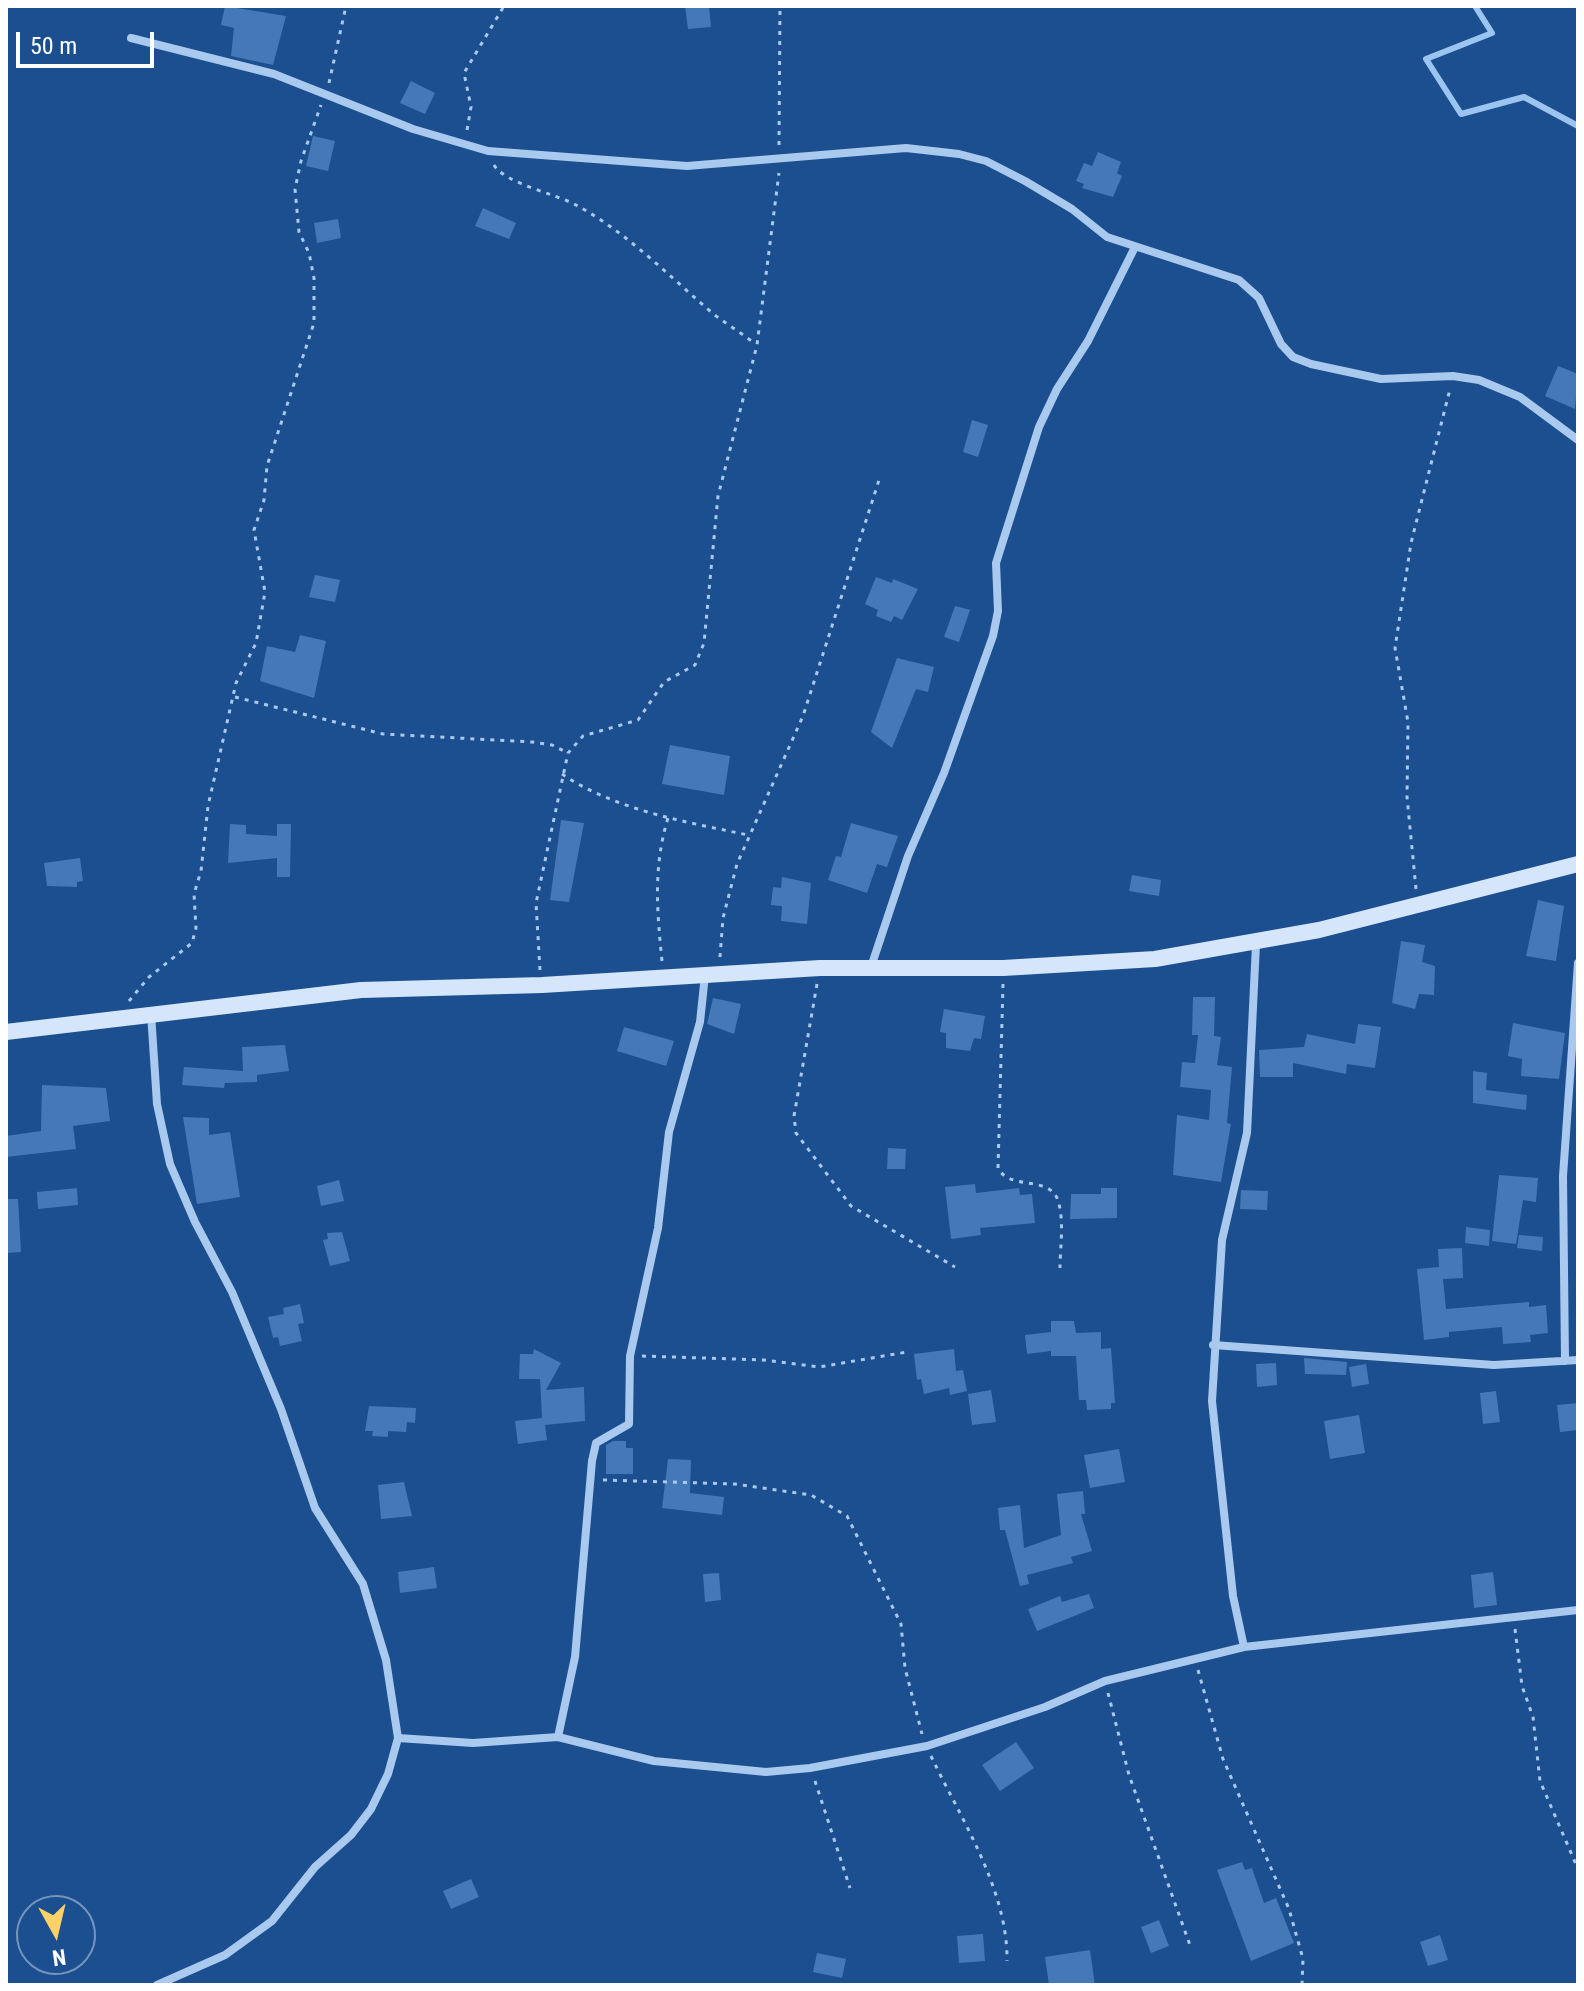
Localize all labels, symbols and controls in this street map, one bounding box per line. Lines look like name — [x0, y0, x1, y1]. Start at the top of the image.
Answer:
scale bar — [20, 16, 158, 66]
text: 50 m — [30, 32, 77, 60]
north arrow — [16, 1895, 96, 1975]
text: N — [51, 1944, 68, 1971]

